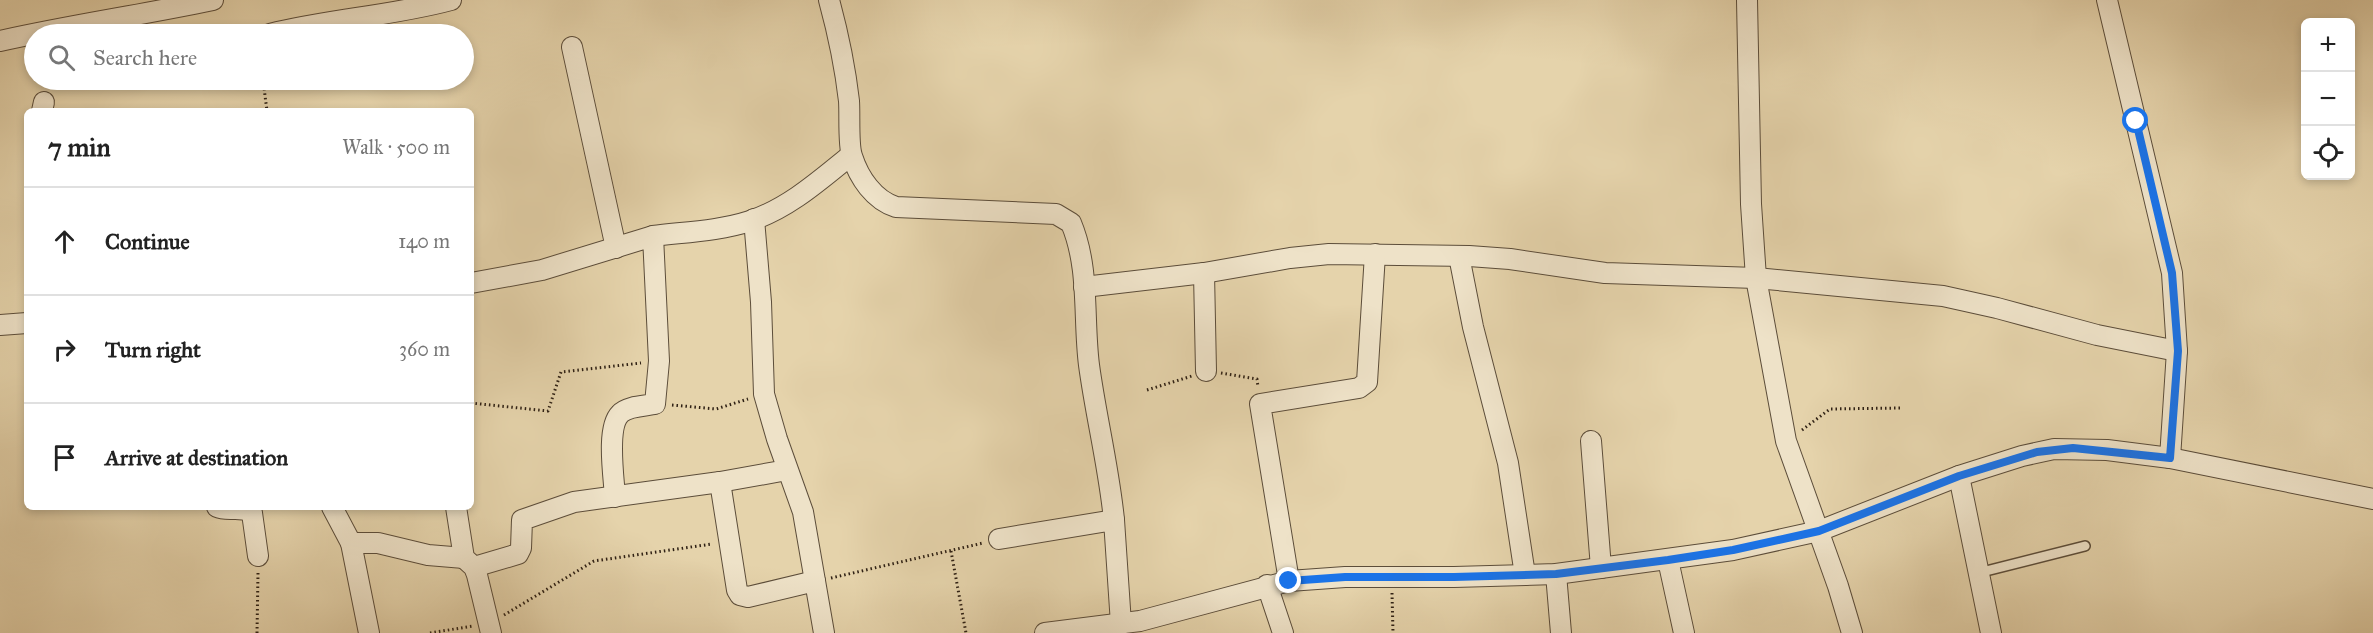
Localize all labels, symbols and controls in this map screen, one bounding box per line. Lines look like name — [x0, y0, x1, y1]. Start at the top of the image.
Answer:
map controls — [2301, 18, 2355, 180]
button: + — [2301, 18, 2355, 72]
search box — [24, 24, 474, 90]
icon: search — [45, 41, 78, 74]
text: Search here — [93, 44, 197, 71]
button: − — [2301, 72, 2355, 126]
route start — [2122, 107, 2148, 133]
button: locate — [2301, 126, 2355, 180]
text: 7 min — [48, 131, 111, 163]
text: Walk · 500 m — [342, 135, 450, 159]
icon: ahead — [48, 225, 81, 258]
text: Continue — [105, 228, 190, 255]
text: 140 m — [398, 229, 450, 253]
icon: right — [48, 333, 81, 366]
text: Turn right — [105, 336, 201, 363]
text: 360 m — [399, 337, 450, 361]
icon: arrive — [48, 441, 81, 474]
text: Arrive at destination — [105, 444, 288, 471]
route end — [1275, 567, 1301, 593]

